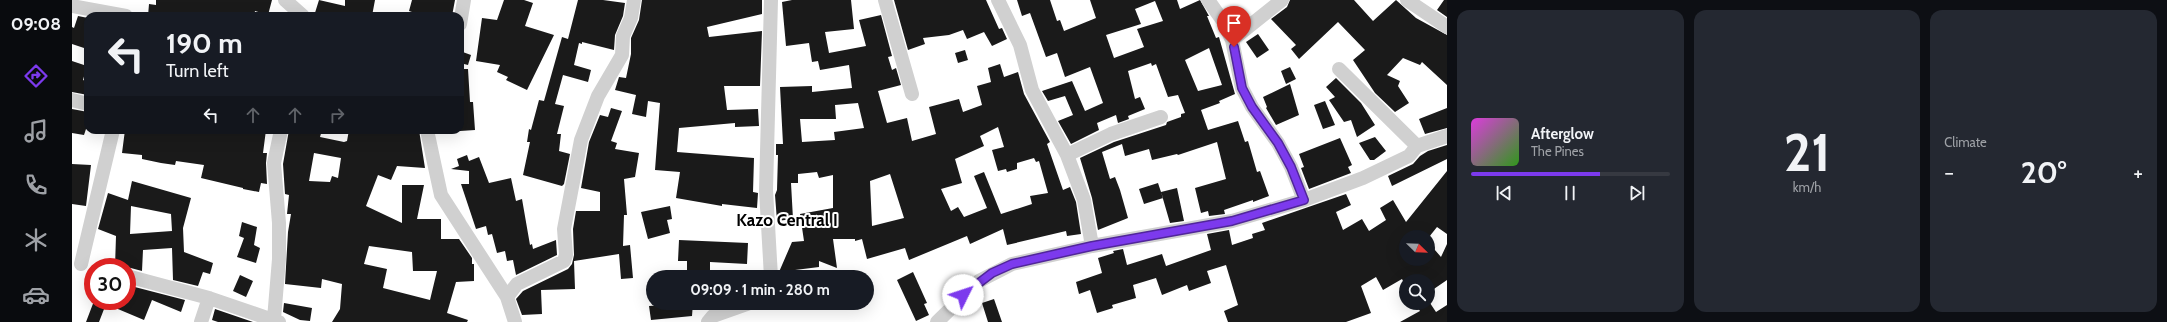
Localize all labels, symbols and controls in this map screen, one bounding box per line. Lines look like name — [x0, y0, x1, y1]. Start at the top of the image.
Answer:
pin — [1217, 6, 1251, 47]
icon: arrive — [1223, 12, 1245, 34]
text: 09:08 — [11, 13, 61, 35]
text: 190 m — [166, 26, 242, 60]
icon: left — [100, 28, 152, 80]
text: Turn left — [166, 60, 229, 82]
icon: directions — [22, 62, 50, 90]
icon: left — [200, 104, 222, 126]
icon: ahead — [242, 104, 264, 126]
icon: ahead — [284, 104, 306, 126]
icon: right — [326, 104, 348, 126]
icon: music — [22, 117, 50, 145]
text: 21 — [1784, 121, 1830, 184]
text: Afterglow — [1531, 125, 1594, 143]
text: Climate — [1944, 134, 1987, 150]
text: The Pines — [1531, 143, 1584, 159]
text: 20° — [2021, 154, 2067, 191]
text: − — [1944, 159, 1954, 186]
text: + — [2133, 159, 2143, 186]
icon: phone — [22, 171, 50, 199]
text: km/h — [1793, 179, 1821, 195]
icon: previous — [1493, 182, 1515, 204]
icon: pause — [1559, 182, 1581, 204]
icon: next — [1626, 182, 1648, 204]
district label: Kazo Central I — [736, 210, 838, 230]
icon: climate — [22, 226, 50, 254]
north arrow — [1399, 230, 1435, 266]
map controls — [1399, 230, 1435, 310]
speed limit sign: 30 — [84, 258, 136, 310]
position arrow — [942, 274, 984, 316]
button: search — [1399, 274, 1435, 310]
icon: car — [22, 281, 50, 309]
text: 09:09 · 1 min · 280 m — [690, 281, 830, 299]

